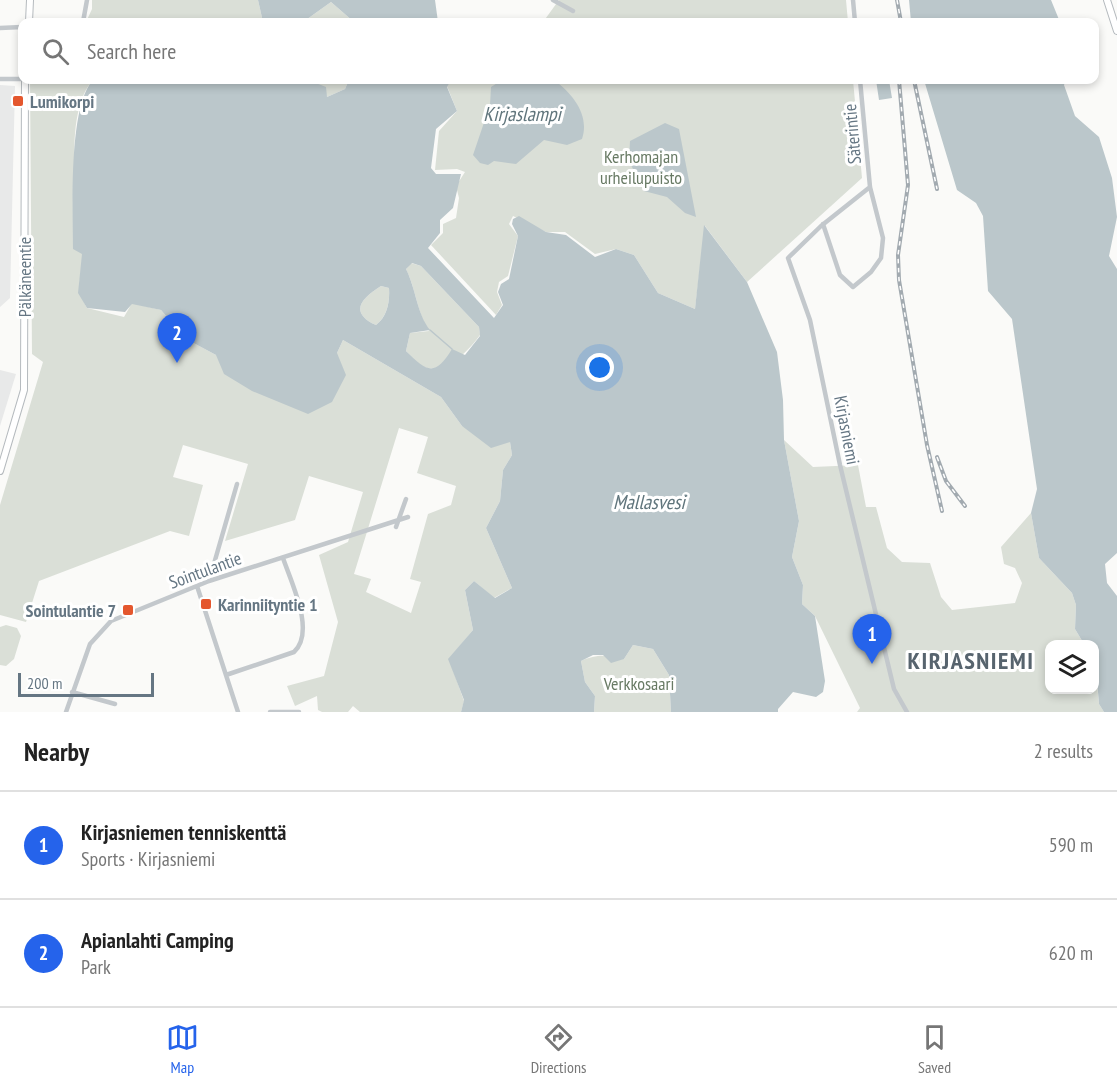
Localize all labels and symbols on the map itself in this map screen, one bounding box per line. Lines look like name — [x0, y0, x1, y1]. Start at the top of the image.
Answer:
place label: Lumikorpi — [30, 90, 94, 113]
marker: Lumikorpi — [11, 94, 25, 108]
water label: Kirjaslampi — [483, 101, 563, 127]
street label: Säterintie — [838, 103, 866, 165]
park label: Kerhomajan urheilupuisto — [600, 145, 682, 189]
street label: Pälkäneentie — [13, 237, 36, 317]
pin: 2 — [158, 314, 196, 363]
your location — [585, 353, 614, 382]
street label: Kirjasniemi — [829, 394, 865, 466]
water label: Mallasvesi — [613, 489, 688, 515]
street label: Sointulantie — [166, 546, 244, 594]
place label: Karinniityntie 1 — [218, 593, 318, 616]
marker: Karinniityntie 1 — [199, 597, 213, 611]
place label: Sointulantie 7 — [26, 599, 116, 622]
marker: Sointulantie 7 — [121, 603, 135, 617]
pin: 1 — [852, 614, 892, 664]
district label: KIRJASNIEMI — [908, 645, 1034, 676]
scale bar — [18, 670, 154, 698]
park label: Verkkosaari — [603, 672, 674, 695]

